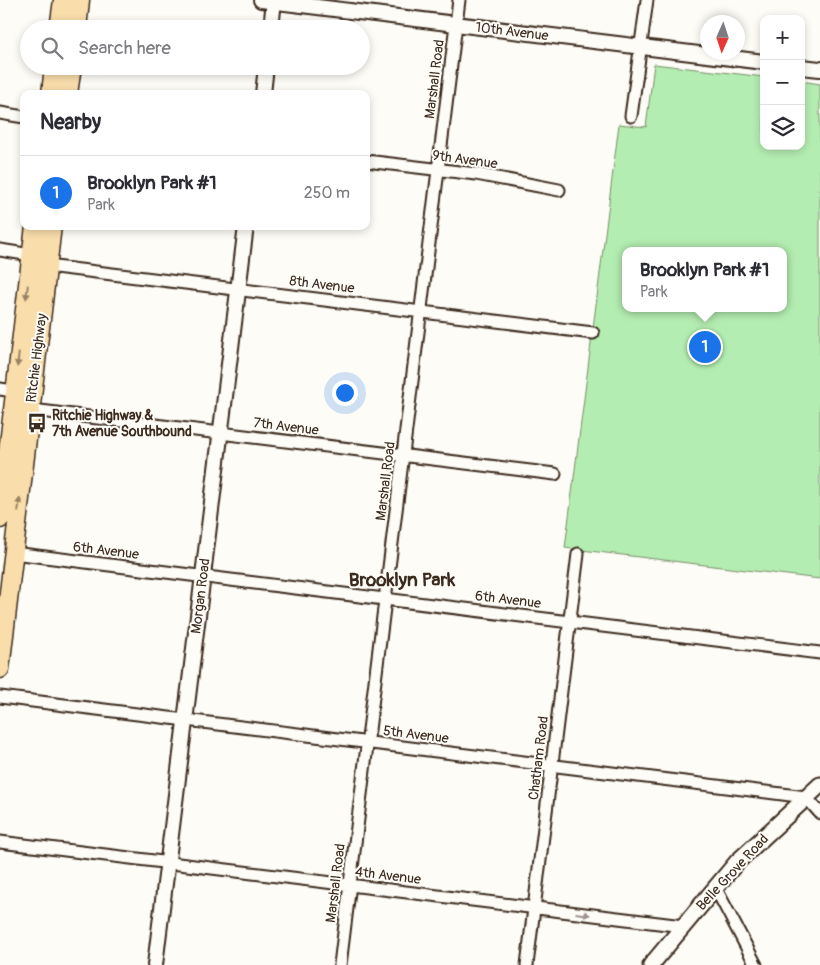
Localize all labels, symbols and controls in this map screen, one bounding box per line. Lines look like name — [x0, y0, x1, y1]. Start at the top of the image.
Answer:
north arrow — [700, 15, 745, 60]
map controls — [760, 15, 805, 150]
button: + — [760, 15, 805, 60]
street label: 10th Avenue — [475, 19, 549, 44]
search box — [20, 20, 370, 75]
icon: search — [38, 34, 66, 62]
text: Search here — [78, 36, 171, 60]
street label: Marshall Road — [421, 38, 448, 120]
button: − — [760, 60, 805, 105]
button: layers — [760, 105, 805, 150]
text: Nearby — [40, 109, 101, 136]
street label: 9th Avenue — [431, 147, 499, 172]
text: Brooklyn Park #1 — [87, 171, 217, 195]
text: 1 — [53, 183, 59, 203]
text: 250 m — [304, 183, 350, 203]
text: Park — [87, 195, 115, 215]
popup — [622, 247, 787, 312]
text: Brooklyn Park #1 — [640, 258, 769, 282]
street label: 8th Avenue — [288, 272, 355, 297]
text: Park — [640, 282, 668, 302]
one-way arrow — [23, 284, 31, 300]
street label: Ritchie Highway — [23, 313, 50, 404]
pin: 1 — [689, 328, 721, 366]
one-way arrow — [14, 352, 22, 368]
your location — [332, 380, 358, 406]
place label: Ritchie Highway & 7th Avenue Southbound — [52, 407, 192, 440]
bus stop icon: Ritchie Highway & 7th Avenue Southbound — [26, 412, 48, 434]
street label: 7th Avenue — [252, 414, 320, 439]
street label: Marshall Road — [372, 440, 399, 522]
one-way arrow — [15, 497, 23, 513]
street label: 6th Avenue — [72, 538, 140, 563]
street label: Morgan Road — [187, 557, 214, 635]
district label: Brooklyn Park — [349, 568, 456, 592]
street label: 6th Avenue — [474, 587, 542, 612]
street label: Chatham Road — [525, 715, 552, 801]
street label: 5th Avenue — [382, 722, 450, 747]
street label: Belle Grove Road — [693, 831, 772, 914]
street label: Marshall Road — [322, 842, 349, 924]
street label: 4th Avenue — [354, 863, 422, 888]
one-way arrow — [575, 910, 591, 918]

